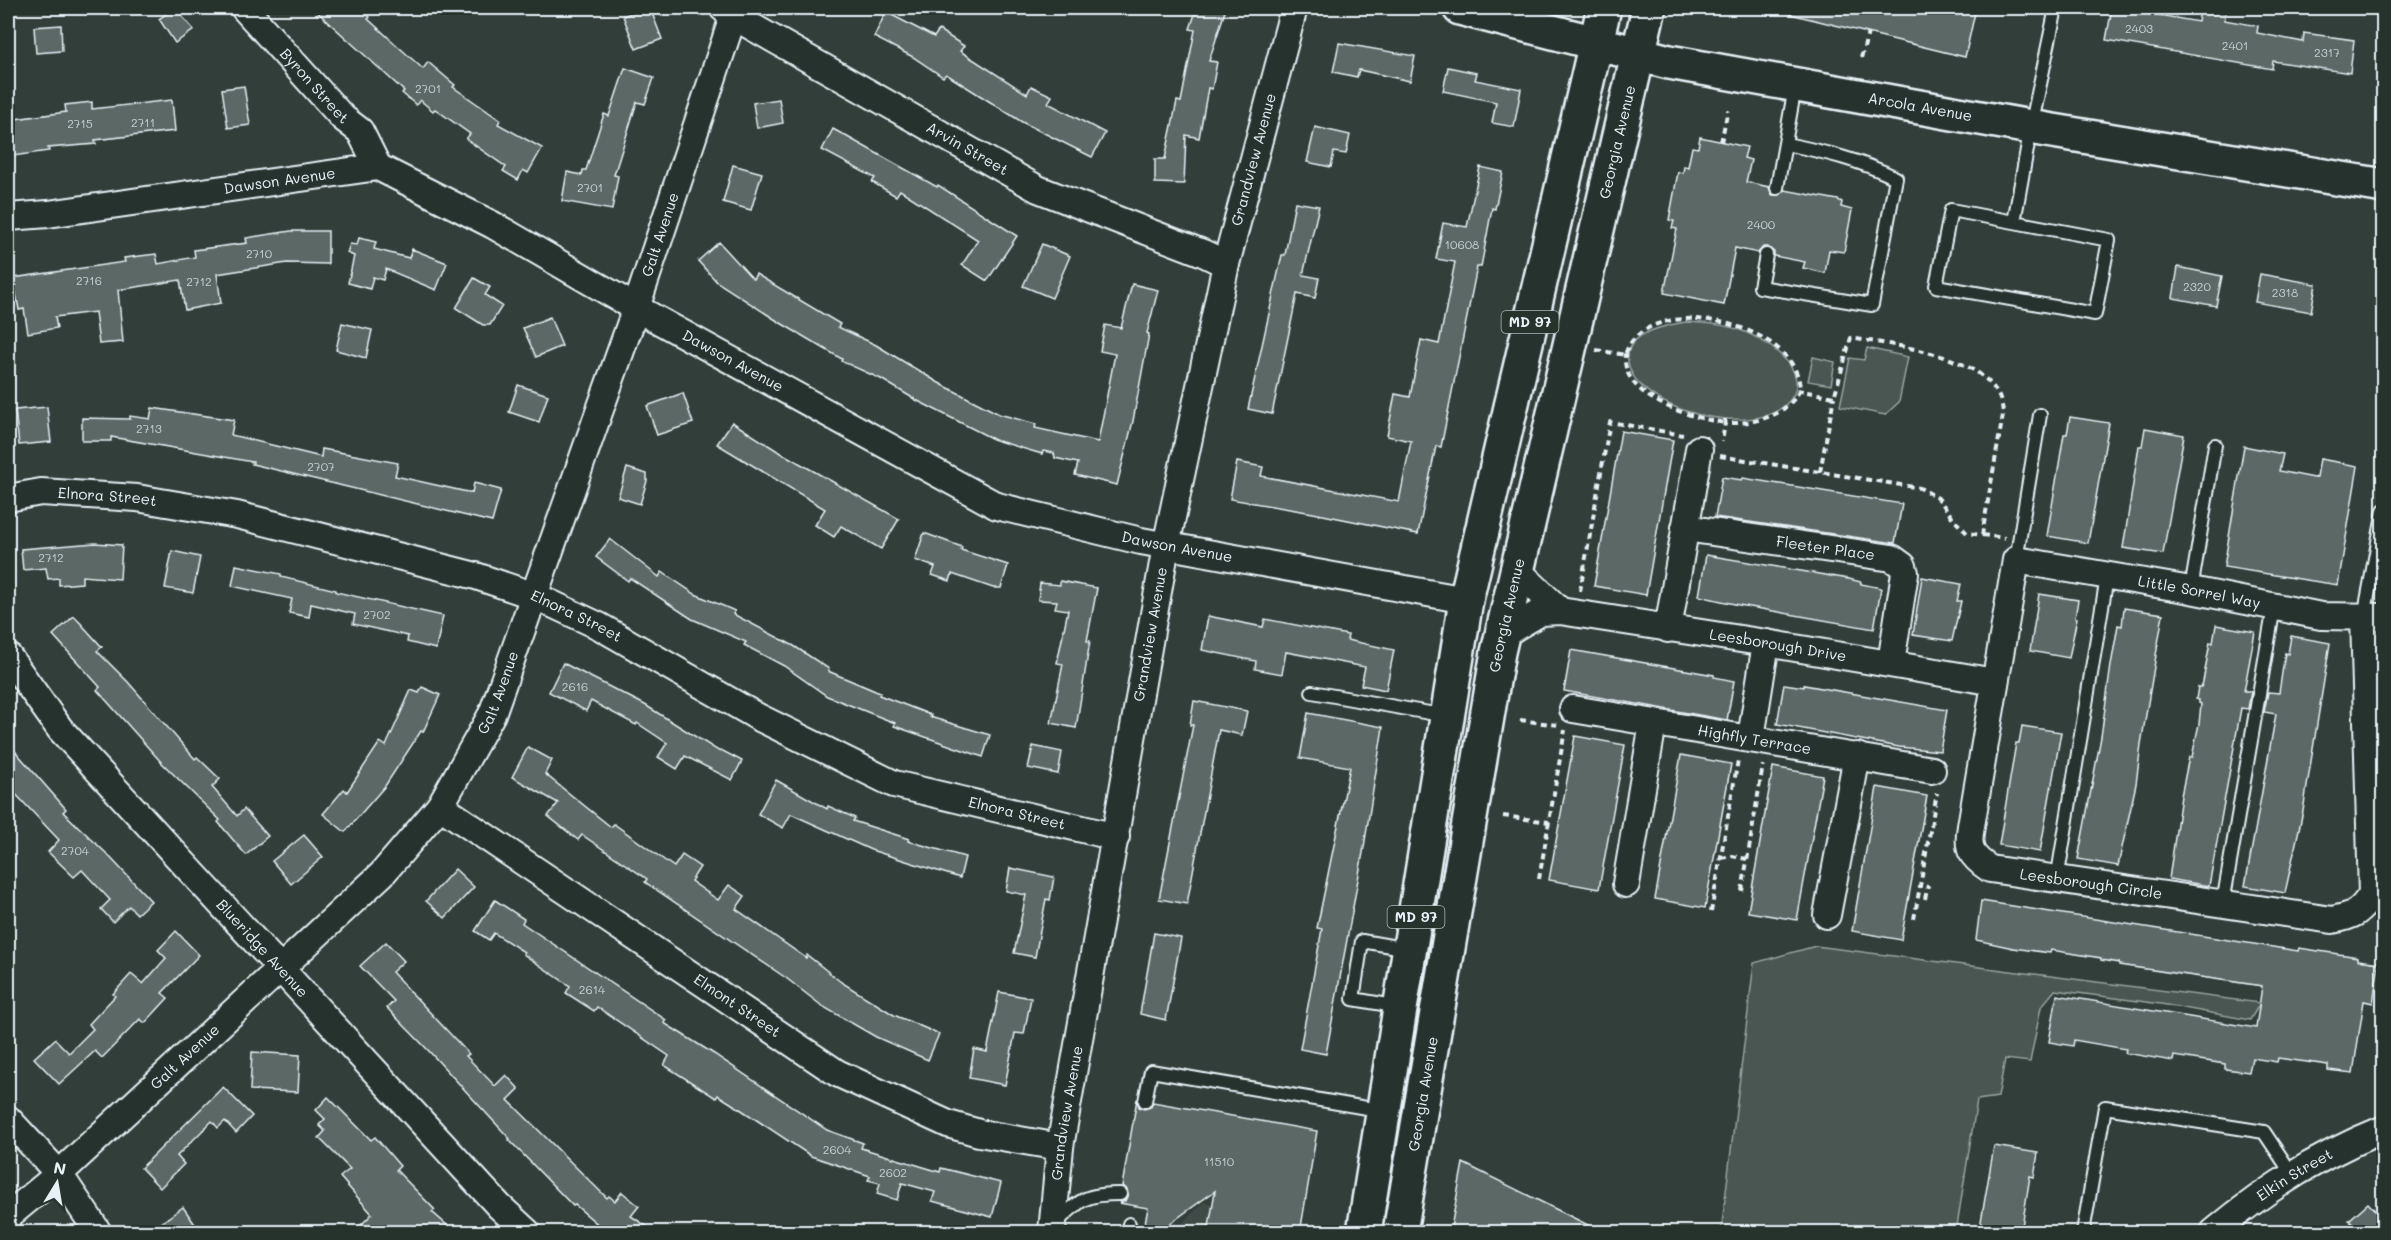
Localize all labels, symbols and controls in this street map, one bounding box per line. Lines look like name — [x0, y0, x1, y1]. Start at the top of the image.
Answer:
house number: 2403 — [2125, 20, 2153, 36]
house number: 2401 — [2222, 37, 2248, 53]
street label: Byron Street — [276, 44, 353, 128]
house number: 2317 — [2314, 44, 2340, 60]
house number: 2701 — [415, 80, 441, 96]
street label: Georgia Avenue — [1594, 83, 1640, 201]
street label: Arcola Avenue — [1867, 87, 1974, 125]
street label: Grandview Avenue — [1226, 91, 1280, 228]
house number: 2711 — [131, 114, 155, 130]
house number: 2715 — [67, 115, 93, 131]
street label: Arvin Street — [923, 117, 1012, 179]
street label: Dawson Avenue — [222, 162, 337, 198]
house number: 2701 — [577, 179, 603, 195]
street label: Galt Avenue — [636, 190, 683, 279]
house number: 2400 — [1747, 216, 1776, 232]
house number: 10608 — [1445, 236, 1479, 252]
house number: 2710 — [246, 245, 273, 261]
house number: 2716 — [76, 272, 102, 288]
house number: 2712 — [186, 273, 212, 289]
house number: 2320 — [2183, 278, 2211, 294]
house number: 2318 — [2272, 284, 2298, 300]
road number: MD 97 — [1502, 311, 1558, 333]
street label: Dawson Avenue — [679, 324, 787, 396]
house number: 2713 — [136, 420, 162, 436]
house number: 2707 — [307, 458, 335, 474]
street label: Elnora Street — [57, 482, 158, 510]
street label: Dawson Avenue — [1120, 526, 1234, 566]
street label: Fleeter Place — [1775, 530, 1876, 564]
house number: 2712 — [38, 549, 64, 565]
street label: Georgia Avenue — [1484, 556, 1529, 674]
street label: Grandview Avenue — [1128, 565, 1171, 703]
street label: Little Sorrel Way — [2137, 570, 2262, 613]
street label: Elnora Street — [528, 584, 626, 646]
house number: 2702 — [363, 606, 391, 622]
street label: Leesborough Drive — [1708, 623, 1848, 666]
street label: Galt Avenue — [472, 648, 522, 737]
house number: 2616 — [562, 678, 588, 694]
street label: Highfly Terrace — [1696, 719, 1813, 758]
street label: Elnora Street — [967, 791, 1068, 834]
house number: 2704 — [61, 842, 89, 858]
street label: Leesborough Circle — [2019, 863, 2164, 903]
street label: Blueridge Avenue — [212, 894, 313, 1001]
road number: MD 97 — [1388, 906, 1444, 928]
street label: Elmont Street — [690, 969, 785, 1041]
house number: 2614 — [579, 981, 605, 997]
street label: Galt Avenue — [145, 1019, 223, 1093]
street label: Georgia Avenue — [1403, 1035, 1442, 1153]
street label: Grandview Avenue — [1046, 1044, 1087, 1181]
house number: 2604 — [823, 1141, 851, 1157]
street label: Elkin Street — [2252, 1143, 2336, 1205]
north arrow — [27, 1153, 87, 1213]
house number: 11510 — [1204, 1153, 1235, 1169]
text: N — [52, 1156, 68, 1179]
house number: 2602 — [879, 1164, 907, 1180]

